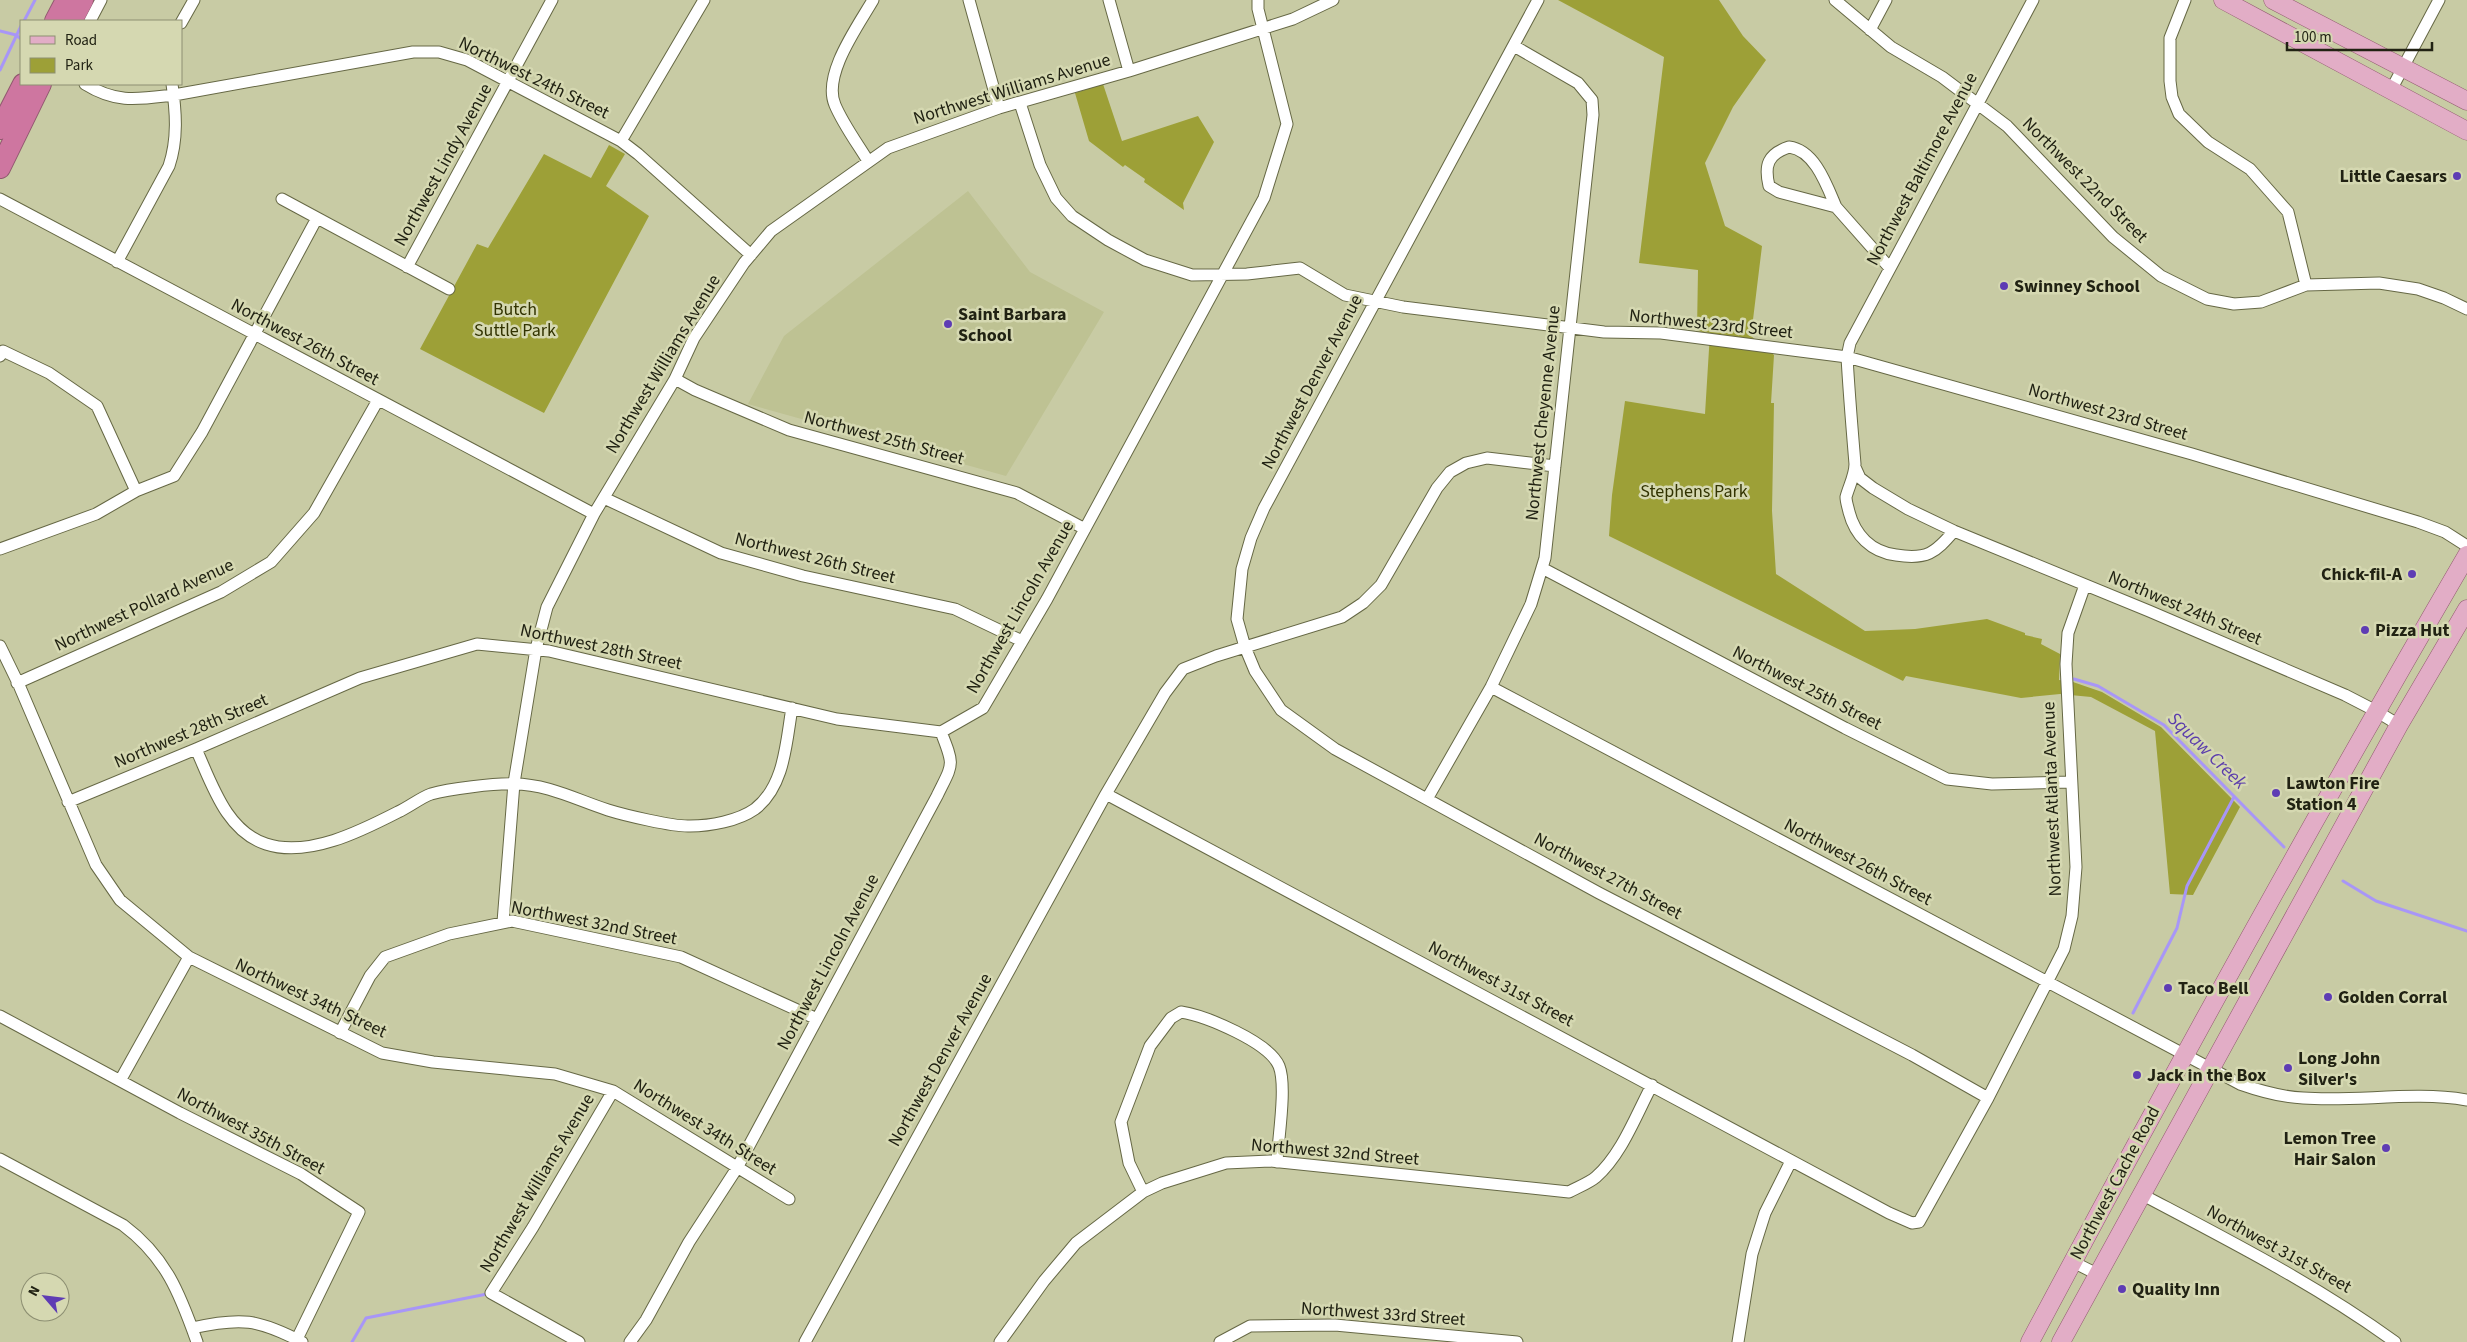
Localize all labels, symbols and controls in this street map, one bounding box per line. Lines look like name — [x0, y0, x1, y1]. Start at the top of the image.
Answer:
legend — [20, 20, 182, 85]
scale bar — [2287, 20, 2432, 52]
text: 100 m — [2294, 27, 2332, 48]
text: Road — [65, 30, 97, 51]
street label: Northwest 24th Street — [455, 31, 613, 125]
street label: Northwest Williams Avenue — [910, 47, 1114, 131]
text: Park — [65, 55, 94, 76]
street label: Northwest Baltimore Avenue — [1860, 68, 1984, 270]
street label: Northwest Lindy Avenue — [388, 79, 498, 251]
street label: Northwest 22nd Street — [2017, 112, 2153, 248]
place label: Little Caesars — [2339, 164, 2447, 189]
marker: Little Caesars — [2451, 170, 2463, 182]
street label: Northwest Williams Avenue — [599, 270, 727, 458]
place label: Swinney School — [2014, 274, 2140, 299]
marker: Swinney School — [1998, 280, 2010, 292]
street label: Northwest Denver Avenue — [1255, 290, 1369, 474]
street label: Northwest 26th Street — [226, 292, 384, 392]
park label: Butch Suttle Park — [474, 297, 556, 343]
place label: Saint Barbara School — [958, 302, 1067, 348]
street label: Northwest 23rd Street — [1628, 303, 1794, 345]
street label: Northwest Cheyenne Avenue — [1519, 304, 1567, 522]
marker: Saint Barbara School — [942, 318, 954, 330]
street label: Northwest 23rd Street — [2025, 377, 2191, 447]
street label: Northwest 25th Street — [801, 405, 967, 471]
park label: Stephens Park — [1640, 479, 1748, 504]
street label: Northwest Lincoln Avenue — [960, 516, 1080, 698]
street label: Northwest 26th Street — [732, 526, 898, 590]
street label: Northwest Pollard Avenue — [50, 552, 238, 658]
place label: Chick-fil-A — [2321, 562, 2403, 587]
street label: Northwest 24th Street — [2104, 564, 2266, 652]
marker: Chick-fil-A — [2406, 568, 2418, 580]
street label: Northwest 28th Street — [518, 618, 684, 676]
place label: Pizza Hut — [2375, 618, 2449, 643]
marker: Pizza Hut — [2359, 624, 2371, 636]
street label: Northwest 25th Street — [1728, 639, 1886, 737]
street label: Northwest 28th Street — [110, 687, 272, 775]
street label: Northwest Atlanta Avenue — [2036, 701, 2068, 897]
water label: Squaw Creek — [2161, 706, 2253, 797]
place label: Lawton Fire Station 4 — [2286, 771, 2380, 817]
marker: Lawton Fire Station 4 — [2270, 787, 2282, 799]
street label: Northwest 26th Street — [1779, 812, 1937, 912]
street label: Northwest 27th Street — [1529, 826, 1687, 926]
street label: Northwest Lincoln Avenue — [771, 869, 885, 1055]
street label: Northwest 32nd Street — [509, 895, 679, 951]
street label: Northwest 31st Street — [1424, 935, 1578, 1033]
street label: Northwest 34th Street — [231, 952, 391, 1044]
street label: Northwest Denver Avenue — [882, 969, 998, 1151]
place label: Taco Bell — [2178, 976, 2248, 1001]
marker: Taco Bell — [2162, 982, 2174, 994]
place label: Golden Corral — [2338, 985, 2447, 1010]
marker: Golden Corral — [2322, 991, 2334, 1003]
place label: Long John Silver's — [2298, 1046, 2380, 1092]
marker: Long John Silver's — [2282, 1062, 2294, 1074]
place label: Jack in the Box — [2147, 1063, 2266, 1088]
marker: Jack in the Box — [2131, 1069, 2143, 1081]
street label: Northwest 34th Street — [629, 1073, 781, 1181]
street label: Northwest 35th Street — [172, 1081, 330, 1181]
street label: Northwest Williams Avenue — [473, 1089, 601, 1277]
street label: Northwest Cache Road — [2064, 1102, 2166, 1264]
place label: Lemon Tree Hair Salon — [2283, 1126, 2376, 1172]
street label: Northwest 32nd Street — [1250, 1132, 1420, 1172]
marker: Lemon Tree Hair Salon — [2380, 1142, 2392, 1154]
street label: Northwest 31st Street — [2202, 1199, 2356, 1299]
north arrow — [20, 1272, 70, 1322]
place label: Quality Inn — [2132, 1277, 2220, 1302]
text: N — [23, 1283, 45, 1300]
marker: Quality Inn — [2116, 1283, 2128, 1295]
street label: Northwest 33rd Street — [1300, 1296, 1466, 1332]

